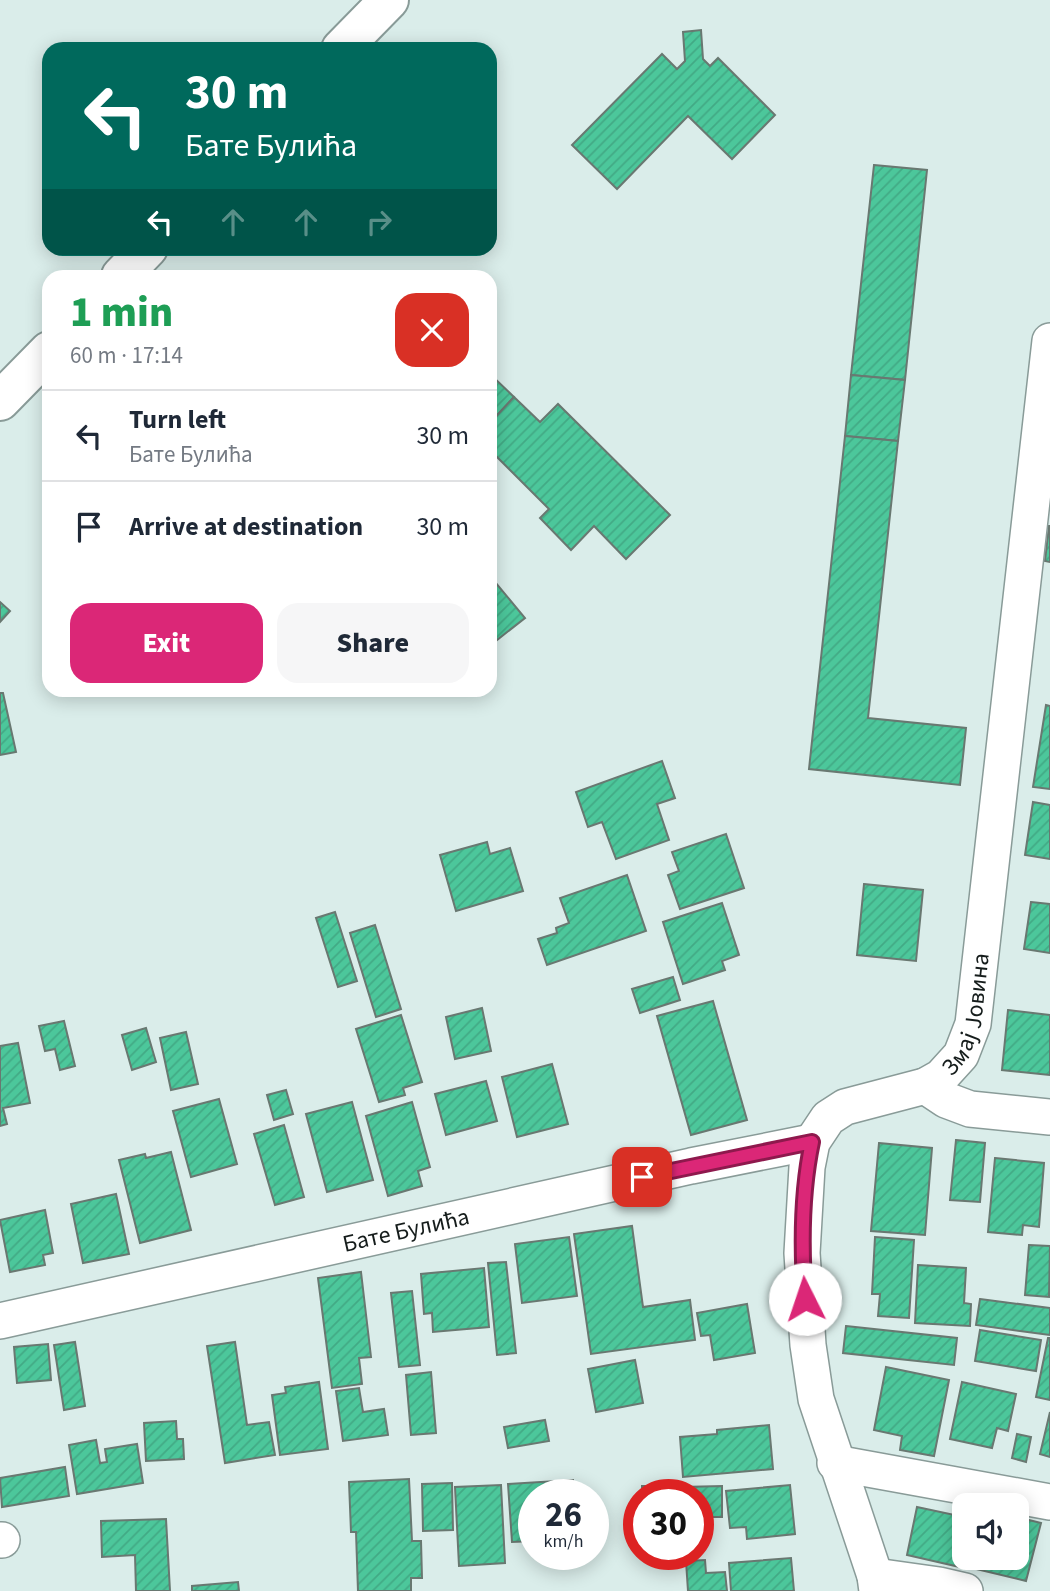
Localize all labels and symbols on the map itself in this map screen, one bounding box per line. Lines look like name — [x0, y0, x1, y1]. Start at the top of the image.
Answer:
street label: Змај Јовина — [933, 951, 998, 1084]
pin — [612, 1147, 672, 1207]
street label: Бате Булића — [339, 1199, 473, 1261]
position arrow — [768, 1262, 842, 1336]
speed limit sign: 30 — [623, 1479, 714, 1570]

